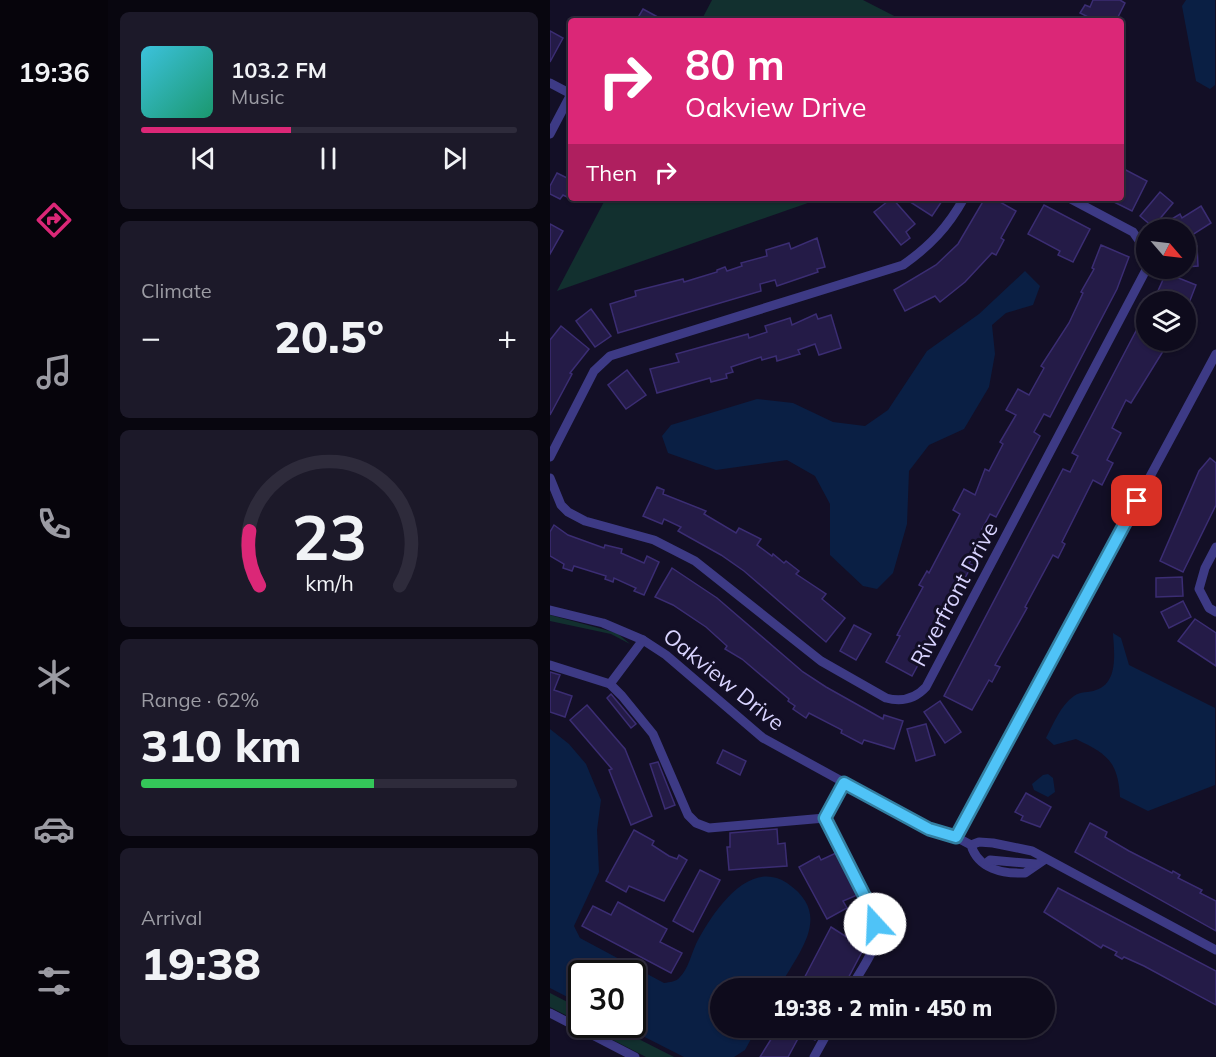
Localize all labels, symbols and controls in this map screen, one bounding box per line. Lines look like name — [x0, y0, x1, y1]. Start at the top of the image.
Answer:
text: 80 m — [685, 38, 785, 91]
icon: right — [586, 42, 664, 120]
text: 19:36 — [18, 55, 90, 89]
text: 103.2 FM — [231, 56, 327, 84]
text: Music — [231, 84, 284, 109]
text: Oakview Drive — [685, 90, 867, 124]
icon: previous — [187, 142, 220, 175]
icon: pause — [312, 142, 345, 175]
icon: next — [438, 142, 471, 175]
icon: right — [649, 156, 682, 189]
text: Then — [586, 159, 637, 187]
icon: directions — [33, 199, 75, 241]
north arrow — [1136, 219, 1196, 279]
map controls — [1136, 219, 1196, 351]
text: Climate — [141, 278, 212, 303]
button: layers — [1136, 291, 1196, 351]
text: 20.5° — [274, 308, 384, 364]
text: − — [141, 316, 161, 357]
text: + — [497, 316, 517, 357]
icon: music — [33, 351, 75, 393]
pin — [1111, 475, 1162, 526]
icon: arrive — [1120, 484, 1153, 517]
text: 23 — [292, 497, 366, 576]
icon: phone — [33, 503, 75, 545]
street label: Riverfront Drive — [904, 517, 1004, 671]
text: km/h — [305, 569, 353, 596]
street label: Oakview Drive — [658, 622, 790, 736]
icon: climate — [33, 656, 75, 698]
text: Range · 62% — [141, 687, 259, 712]
text: 310 km — [141, 717, 302, 773]
icon: car — [33, 808, 75, 850]
position arrow — [843, 892, 907, 956]
text: Arrival — [141, 905, 202, 930]
text: 19:38 — [141, 935, 261, 991]
icon: filters — [33, 960, 75, 1002]
speed limit sign: 30 — [568, 960, 646, 1038]
text: 19:38 · 2 min · 450 m — [773, 994, 992, 1022]

